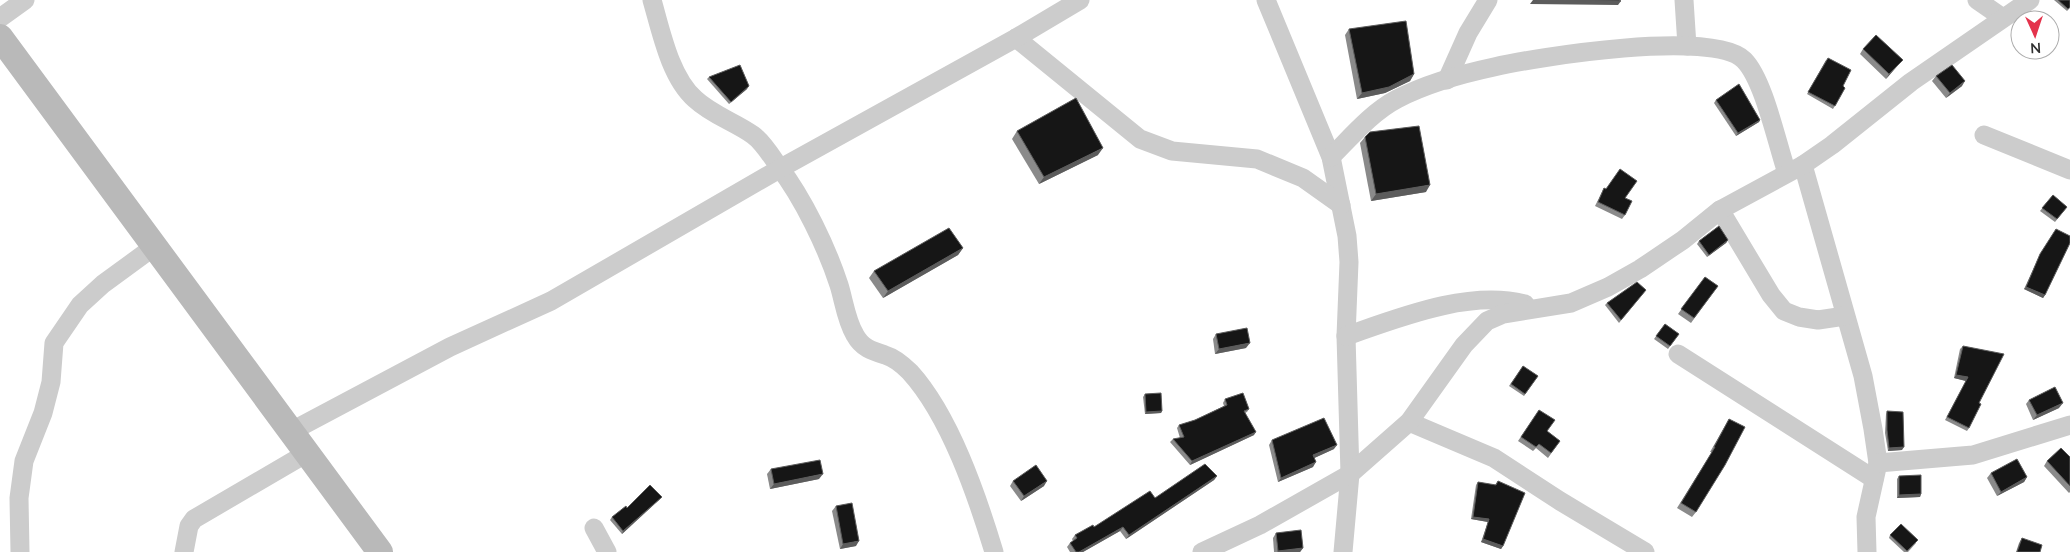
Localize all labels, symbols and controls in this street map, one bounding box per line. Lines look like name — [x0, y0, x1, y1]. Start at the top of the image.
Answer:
north arrow — [2010, 10, 2060, 60]
text: N — [2030, 40, 2042, 57]

